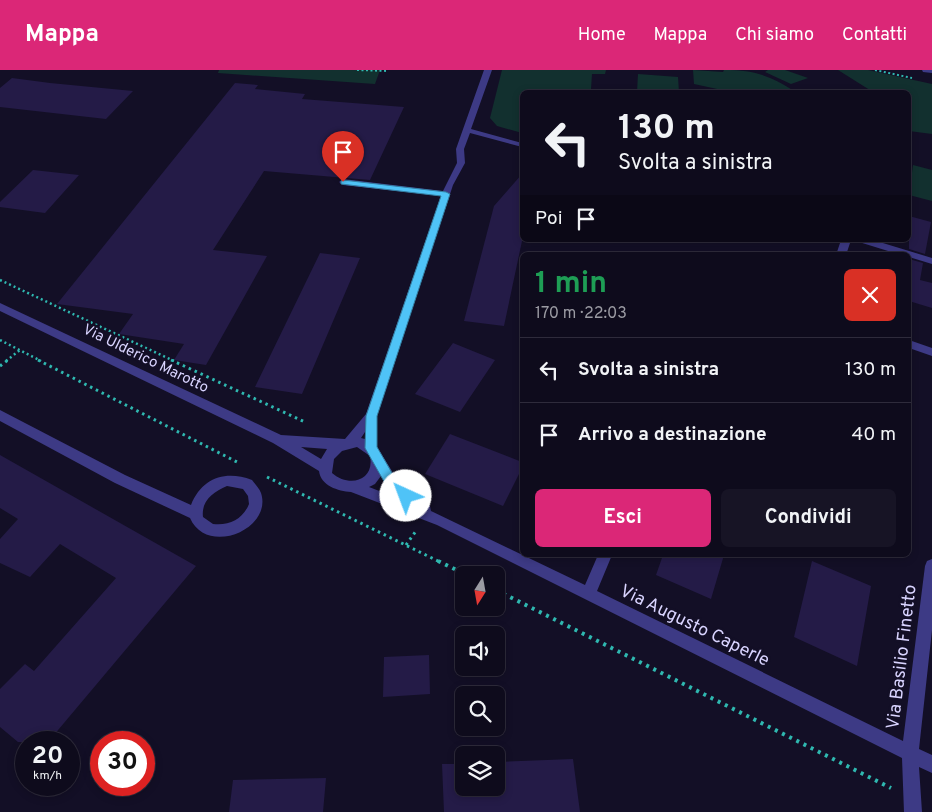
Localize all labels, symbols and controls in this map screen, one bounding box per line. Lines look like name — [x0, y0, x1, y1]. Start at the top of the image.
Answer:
text: Mappa — [25, 20, 99, 50]
text: Home — [578, 24, 626, 47]
text: Mappa — [654, 24, 707, 47]
text: Chi siamo — [735, 24, 814, 47]
text: Contatti — [842, 24, 907, 47]
text: 130 m — [618, 107, 715, 151]
icon: left — [535, 110, 600, 175]
pin — [322, 131, 364, 182]
icon: arrive — [329, 138, 357, 166]
text: Svolta a sinistra — [618, 150, 773, 177]
icon: arrive — [572, 205, 600, 233]
text: Poi — [535, 207, 562, 231]
text: 1 min — [535, 266, 607, 303]
button: close — [844, 269, 896, 321]
text: 170 m · 22:03 — [535, 304, 627, 324]
street label: Via Ulderico Marotto — [79, 321, 211, 398]
icon: left — [535, 356, 563, 384]
text: Svolta a sinistra — [578, 358, 719, 382]
text: 130 m — [845, 358, 896, 382]
icon: arrive — [535, 421, 563, 449]
text: Arrivo a destinazione — [578, 423, 767, 447]
text: 40 m — [851, 423, 896, 447]
position arrow — [379, 469, 431, 521]
button: Esci — [535, 489, 711, 547]
button: Condividi — [721, 489, 896, 547]
north arrow — [455, 566, 505, 616]
map controls — [455, 566, 505, 796]
street label: Via Augusto Caperle — [616, 580, 773, 673]
street label: Via Basilio Finetto — [882, 583, 923, 731]
button: sound — [455, 626, 505, 676]
button: search — [455, 686, 505, 736]
speed limit sign: 30 — [90, 731, 155, 796]
text: 20 — [32, 741, 63, 773]
button: layers — [455, 746, 505, 796]
text: km/h — [33, 768, 62, 784]

